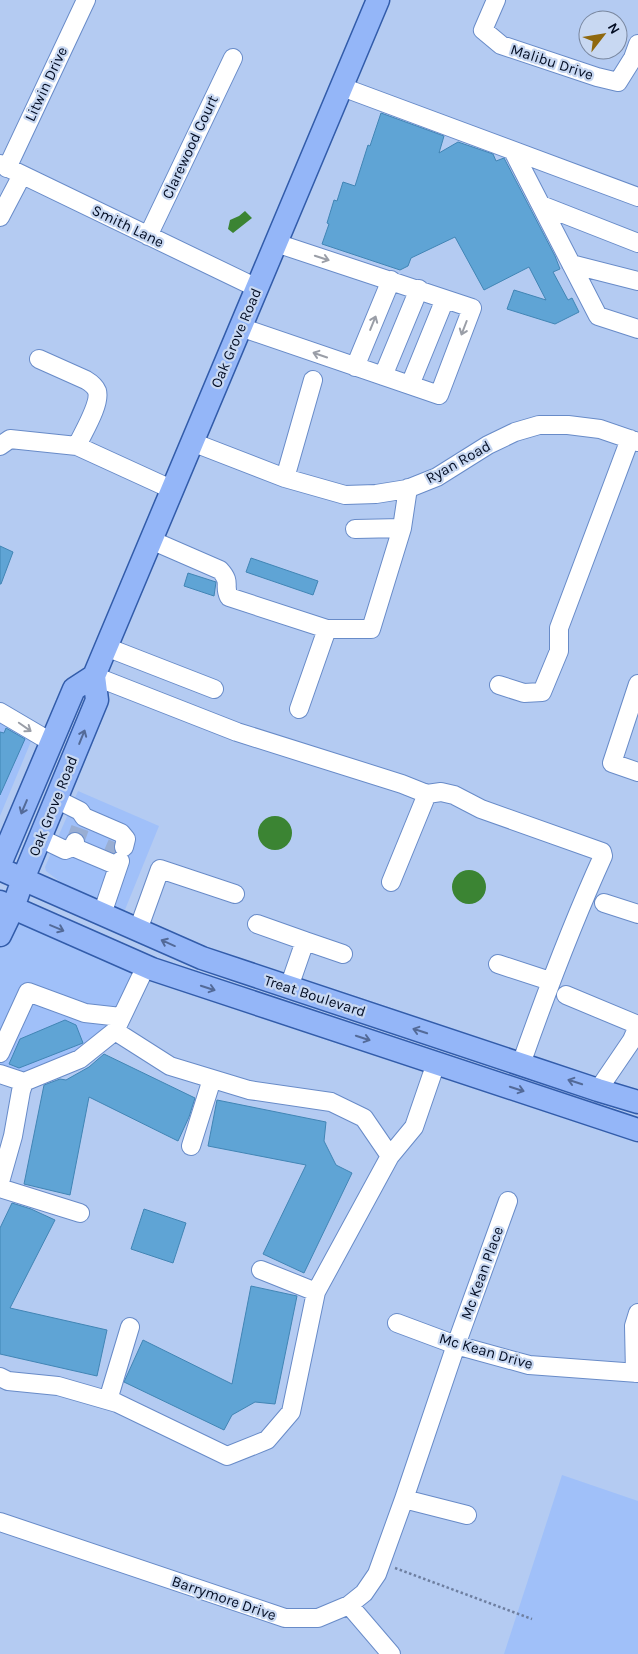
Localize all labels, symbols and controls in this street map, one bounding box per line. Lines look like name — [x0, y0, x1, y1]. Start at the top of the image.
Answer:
north arrow — [578, 10, 628, 60]
text: N — [604, 20, 624, 37]
street label: Malibu Drive — [508, 40, 596, 84]
street label: Litwin Drive — [21, 44, 71, 124]
street label: Clarewood Court — [158, 92, 222, 202]
street label: Smith Lane — [89, 201, 167, 251]
one-way arrow — [314, 253, 330, 263]
street label: Oak Grove Road — [207, 285, 265, 391]
one-way arrow — [369, 316, 378, 331]
one-way arrow — [459, 320, 468, 335]
one-way arrow — [312, 349, 328, 359]
street label: Ryan Road — [422, 437, 494, 487]
one-way arrow — [18, 722, 32, 732]
one-way arrow — [77, 730, 87, 745]
street label: Oak Grove Road — [25, 753, 81, 859]
one-way arrow — [19, 799, 28, 814]
one-way arrow — [50, 924, 65, 933]
one-way arrow — [161, 938, 176, 948]
street label: Treat Boulevard — [262, 971, 368, 1021]
one-way arrow — [200, 983, 216, 993]
one-way arrow — [413, 1026, 429, 1035]
one-way arrow — [354, 1034, 370, 1044]
one-way arrow — [567, 1077, 583, 1086]
one-way arrow — [509, 1085, 525, 1095]
street label: Mc Kean Place — [457, 1224, 507, 1322]
street label: Mc Kean Drive — [437, 1329, 535, 1373]
street label: Barrymore Drive — [169, 1572, 279, 1624]

